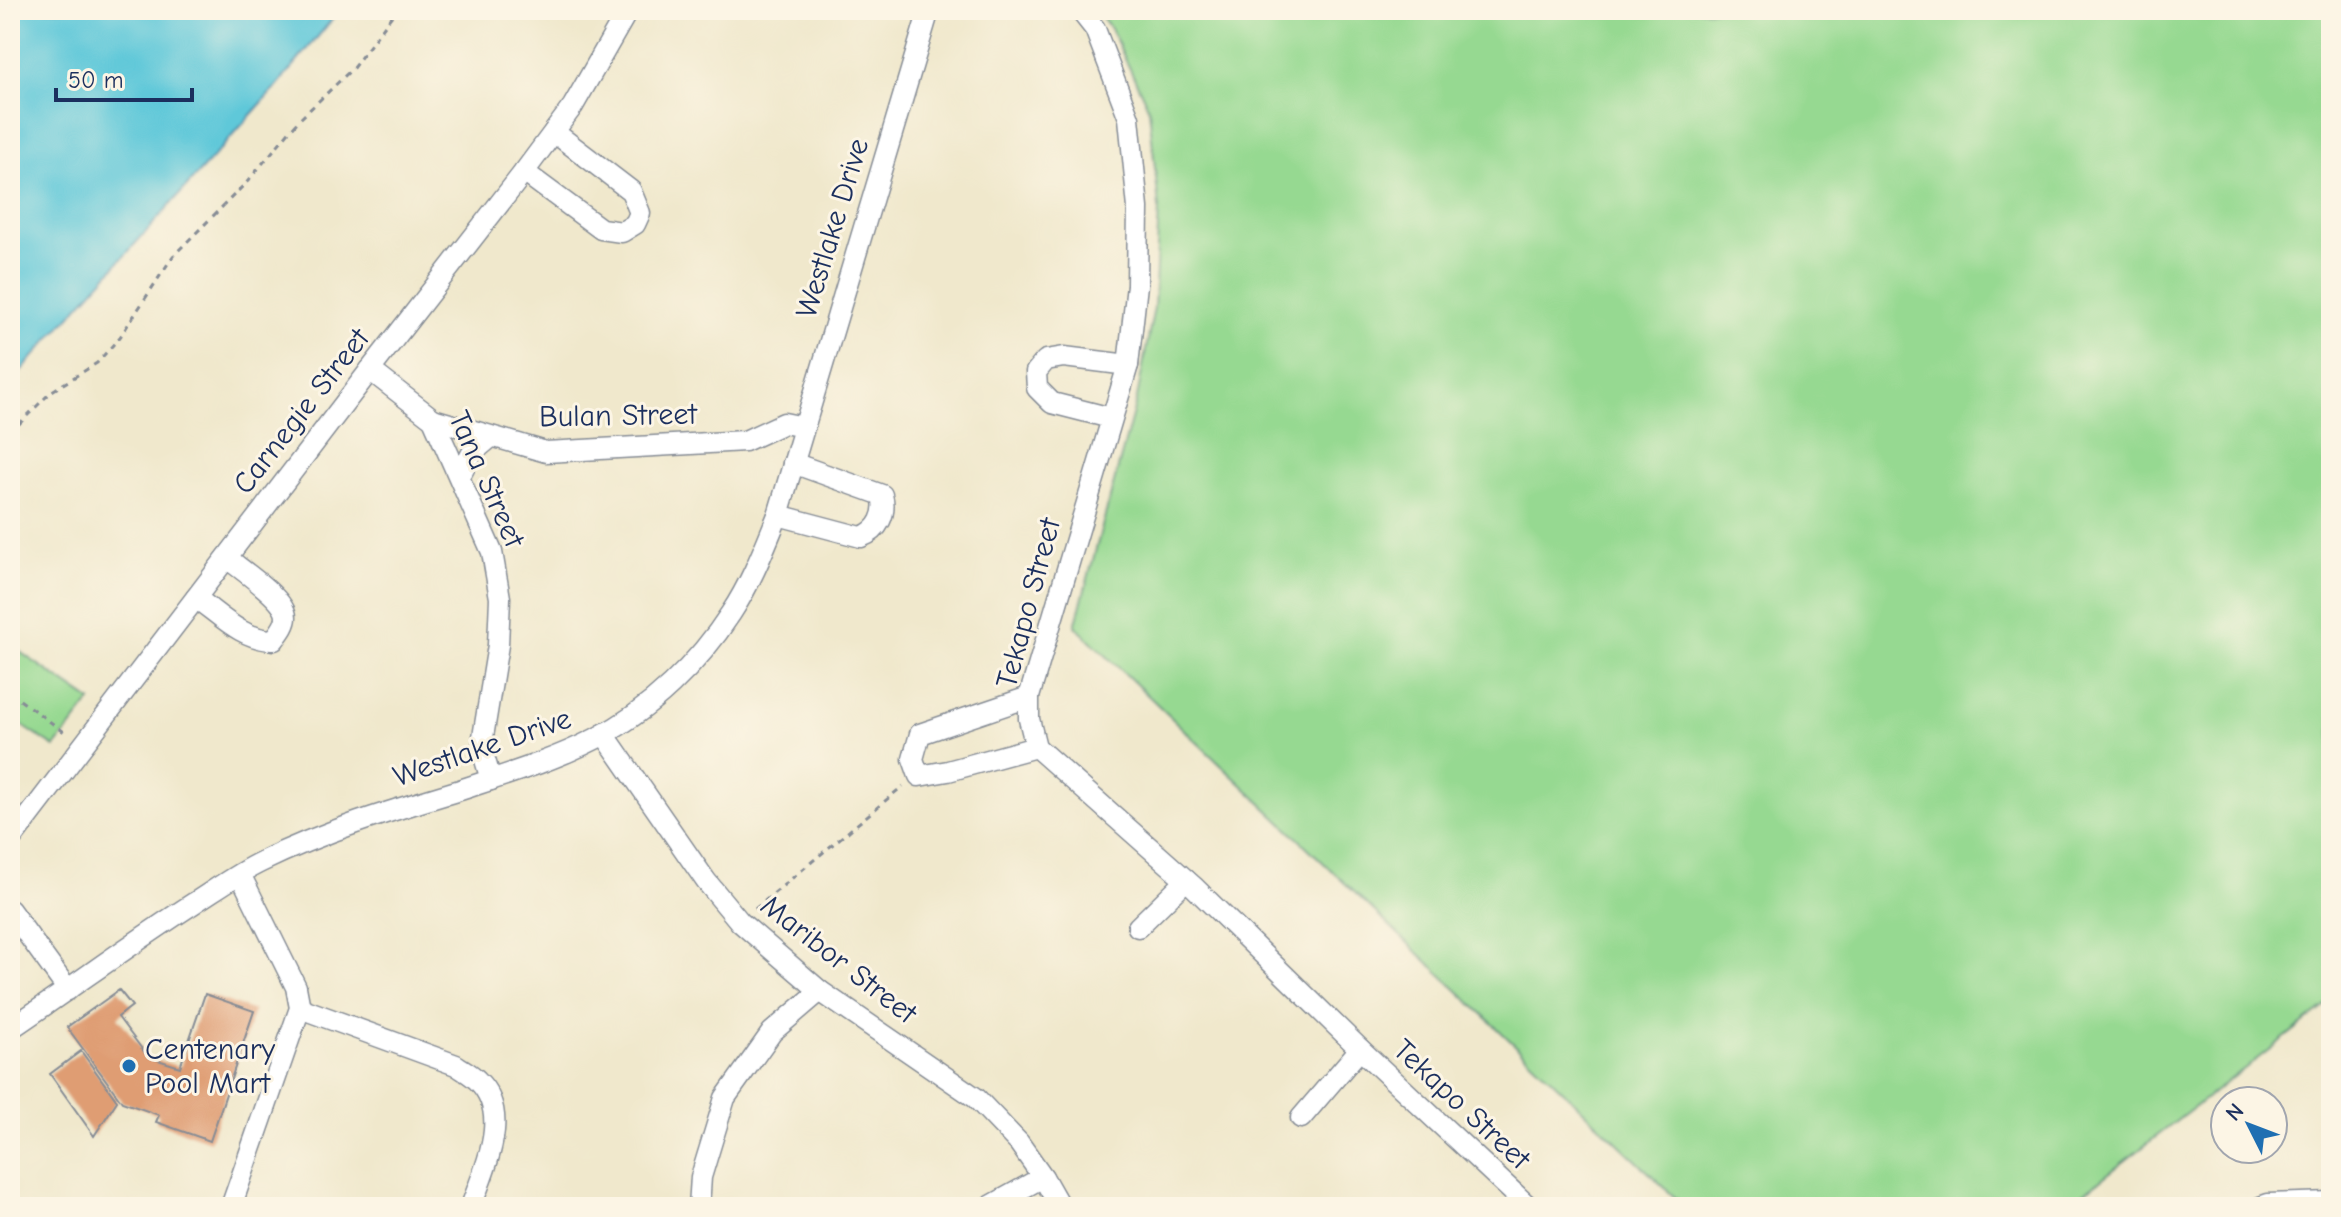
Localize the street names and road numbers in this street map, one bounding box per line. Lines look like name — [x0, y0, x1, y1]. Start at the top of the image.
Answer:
street label: Westlake Drive — [789, 134, 876, 322]
street label: Carnegie Street — [226, 320, 378, 501]
street label: Bulan Street — [539, 397, 699, 434]
street label: Tana Street — [441, 406, 533, 554]
street label: Tekapo Street — [989, 513, 1068, 692]
street label: Westlake Drive — [389, 701, 576, 794]
street label: Maribor Street — [754, 888, 925, 1032]
street label: Tekapo Street — [1386, 1032, 1538, 1178]

